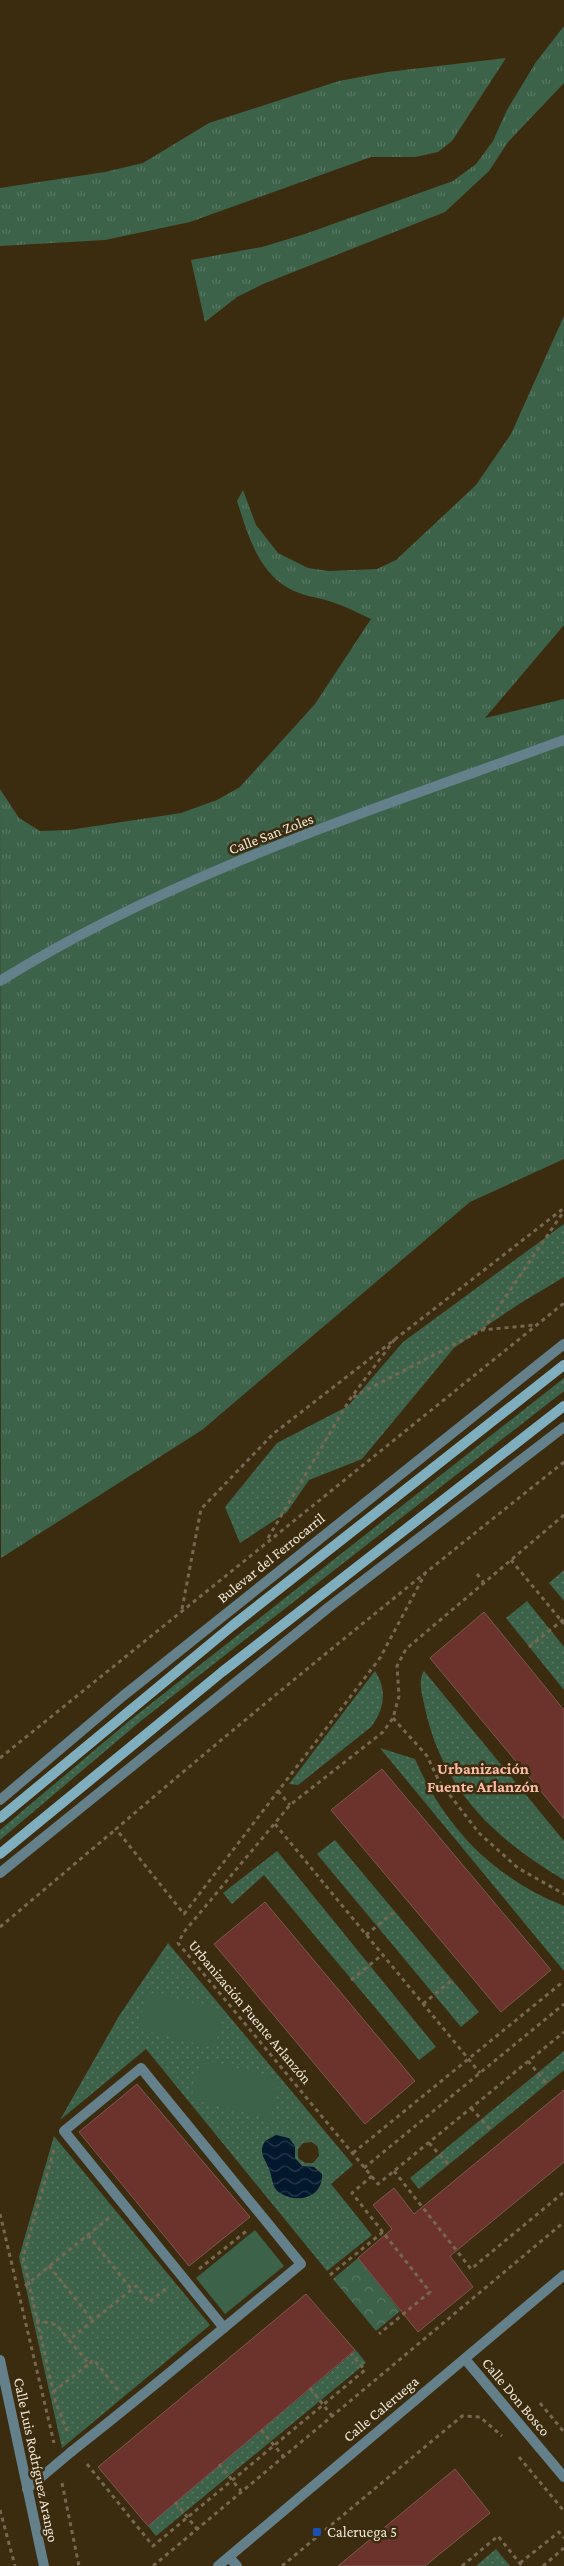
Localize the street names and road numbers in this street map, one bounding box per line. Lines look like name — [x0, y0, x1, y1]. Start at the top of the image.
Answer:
street label: Calle San Zoles — [226, 810, 316, 858]
street label: Bulevar del Ferrocarril — [214, 1510, 328, 1606]
street label: Urbanización Fuente Arlanzón — [185, 1937, 315, 2087]
street label: Calle Don Bosco — [479, 2355, 553, 2439]
street label: Calle Caleruega — [340, 2373, 423, 2446]
street label: Calle Luis Rodríguez Arango — [10, 2376, 61, 2544]

